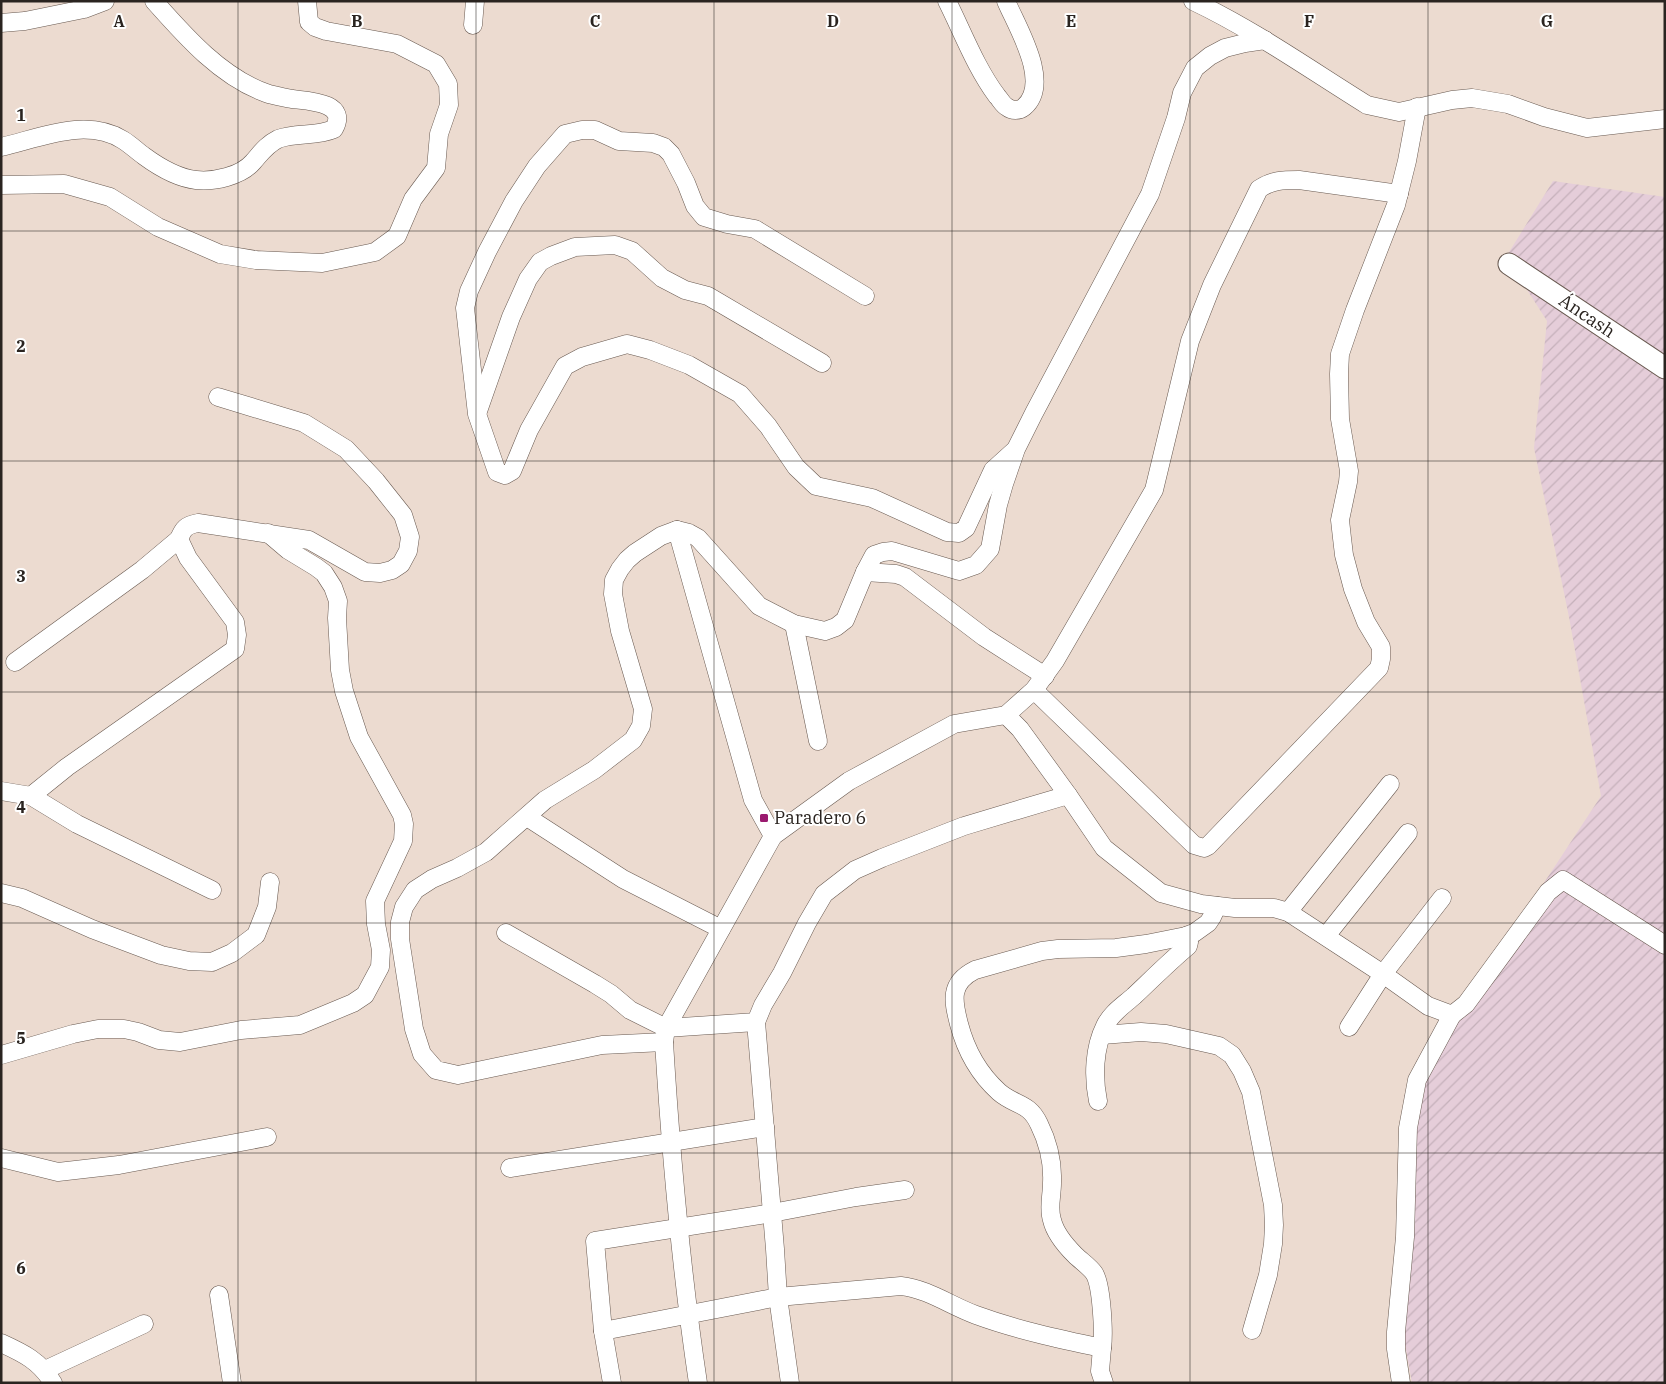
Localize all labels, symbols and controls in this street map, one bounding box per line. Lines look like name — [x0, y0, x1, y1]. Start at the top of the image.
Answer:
text: A — [113, 11, 125, 31]
text: B — [351, 11, 363, 31]
text: C — [590, 11, 600, 31]
text: D — [827, 11, 839, 31]
text: E — [1066, 11, 1076, 31]
text: F — [1304, 11, 1314, 31]
text: G — [1541, 11, 1553, 31]
text: 1 — [16, 105, 26, 125]
street label: Áncash — [1555, 288, 1620, 343]
text: 2 — [16, 336, 26, 356]
text: 3 — [16, 566, 26, 586]
text: 4 — [16, 797, 26, 817]
place label: Paradero 6 — [774, 806, 866, 829]
marker: Paradero 6 — [758, 812, 770, 824]
text: 5 — [16, 1028, 26, 1048]
text: 6 — [16, 1258, 26, 1278]

